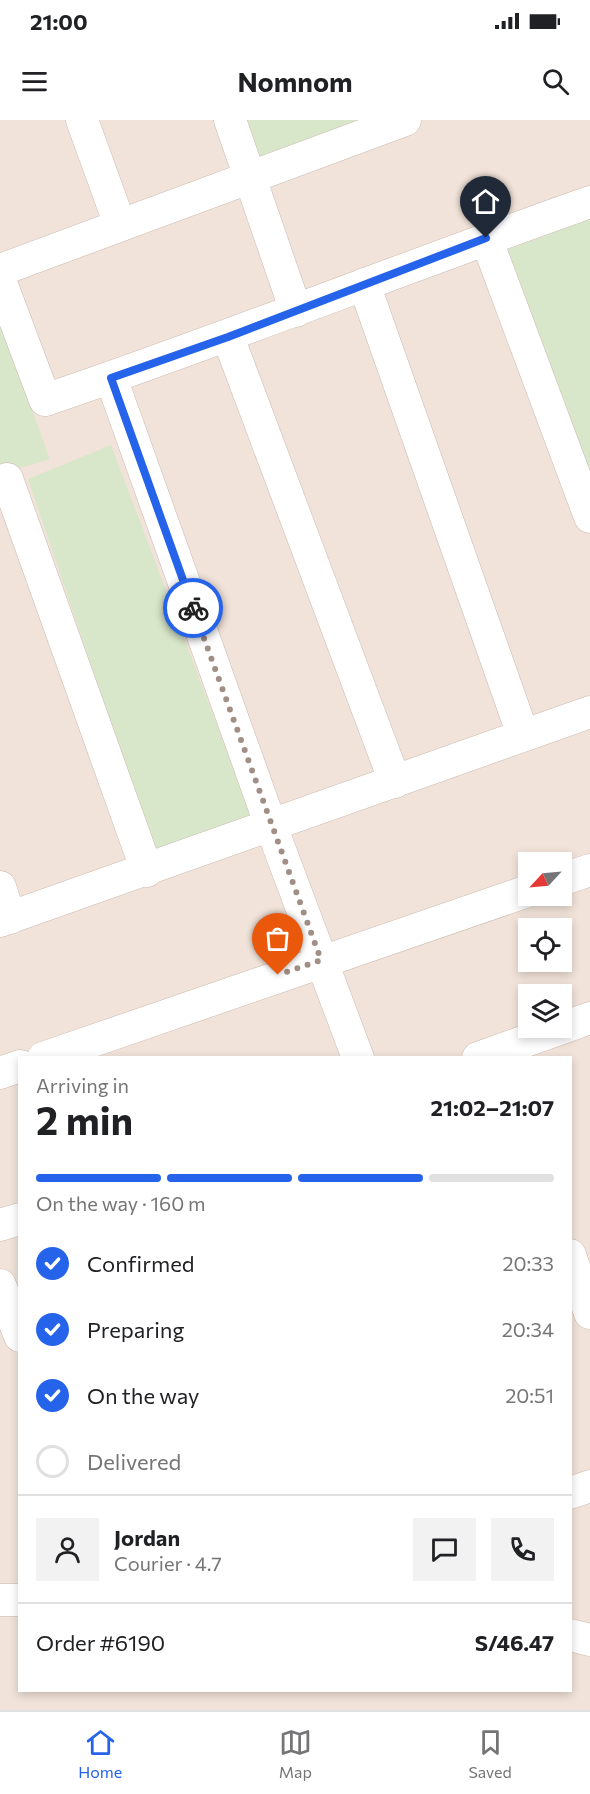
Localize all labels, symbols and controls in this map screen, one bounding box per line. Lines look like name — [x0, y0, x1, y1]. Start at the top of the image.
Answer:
text: 21:00 — [30, 8, 88, 35]
icon: menu — [18, 65, 51, 98]
text: Nomnom — [237, 65, 353, 98]
icon: search — [539, 65, 572, 98]
pin — [460, 176, 511, 238]
icon: home — [469, 185, 502, 218]
courier — [163, 578, 223, 638]
icon: bike — [177, 592, 210, 625]
north arrow — [518, 852, 572, 906]
map controls — [518, 852, 572, 1038]
pin — [252, 913, 303, 975]
button: locate — [518, 918, 572, 972]
icon: bag — [261, 922, 294, 955]
button: layers — [518, 984, 572, 1038]
text: Arriving in — [36, 1073, 129, 1097]
text: 21:02–21:07 — [430, 1094, 554, 1121]
text: 2 min — [36, 1095, 133, 1143]
text: On the way · 160 m — [36, 1191, 205, 1215]
icon: check — [36, 1247, 69, 1280]
text: Confirmed — [87, 1250, 194, 1277]
text: 20:33 — [502, 1251, 554, 1275]
icon: check — [36, 1313, 69, 1346]
text: Preparing — [87, 1316, 184, 1343]
text: 20:34 — [502, 1317, 554, 1341]
icon: check — [36, 1379, 69, 1412]
text: On the way — [87, 1382, 199, 1409]
text: 20:51 — [505, 1383, 554, 1407]
text: Delivered — [87, 1448, 181, 1475]
button: person — [36, 1518, 99, 1581]
button: chat — [413, 1518, 476, 1581]
button: phone — [491, 1518, 554, 1581]
text: Jordan — [114, 1524, 180, 1551]
text: Courier · 4.7 — [114, 1551, 222, 1575]
text: Order #6190 — [36, 1629, 165, 1656]
text: S/46.47 — [475, 1629, 554, 1656]
tab: Home — [78, 1726, 122, 1781]
tab: Map — [279, 1726, 312, 1781]
tab: Saved — [468, 1726, 512, 1781]

